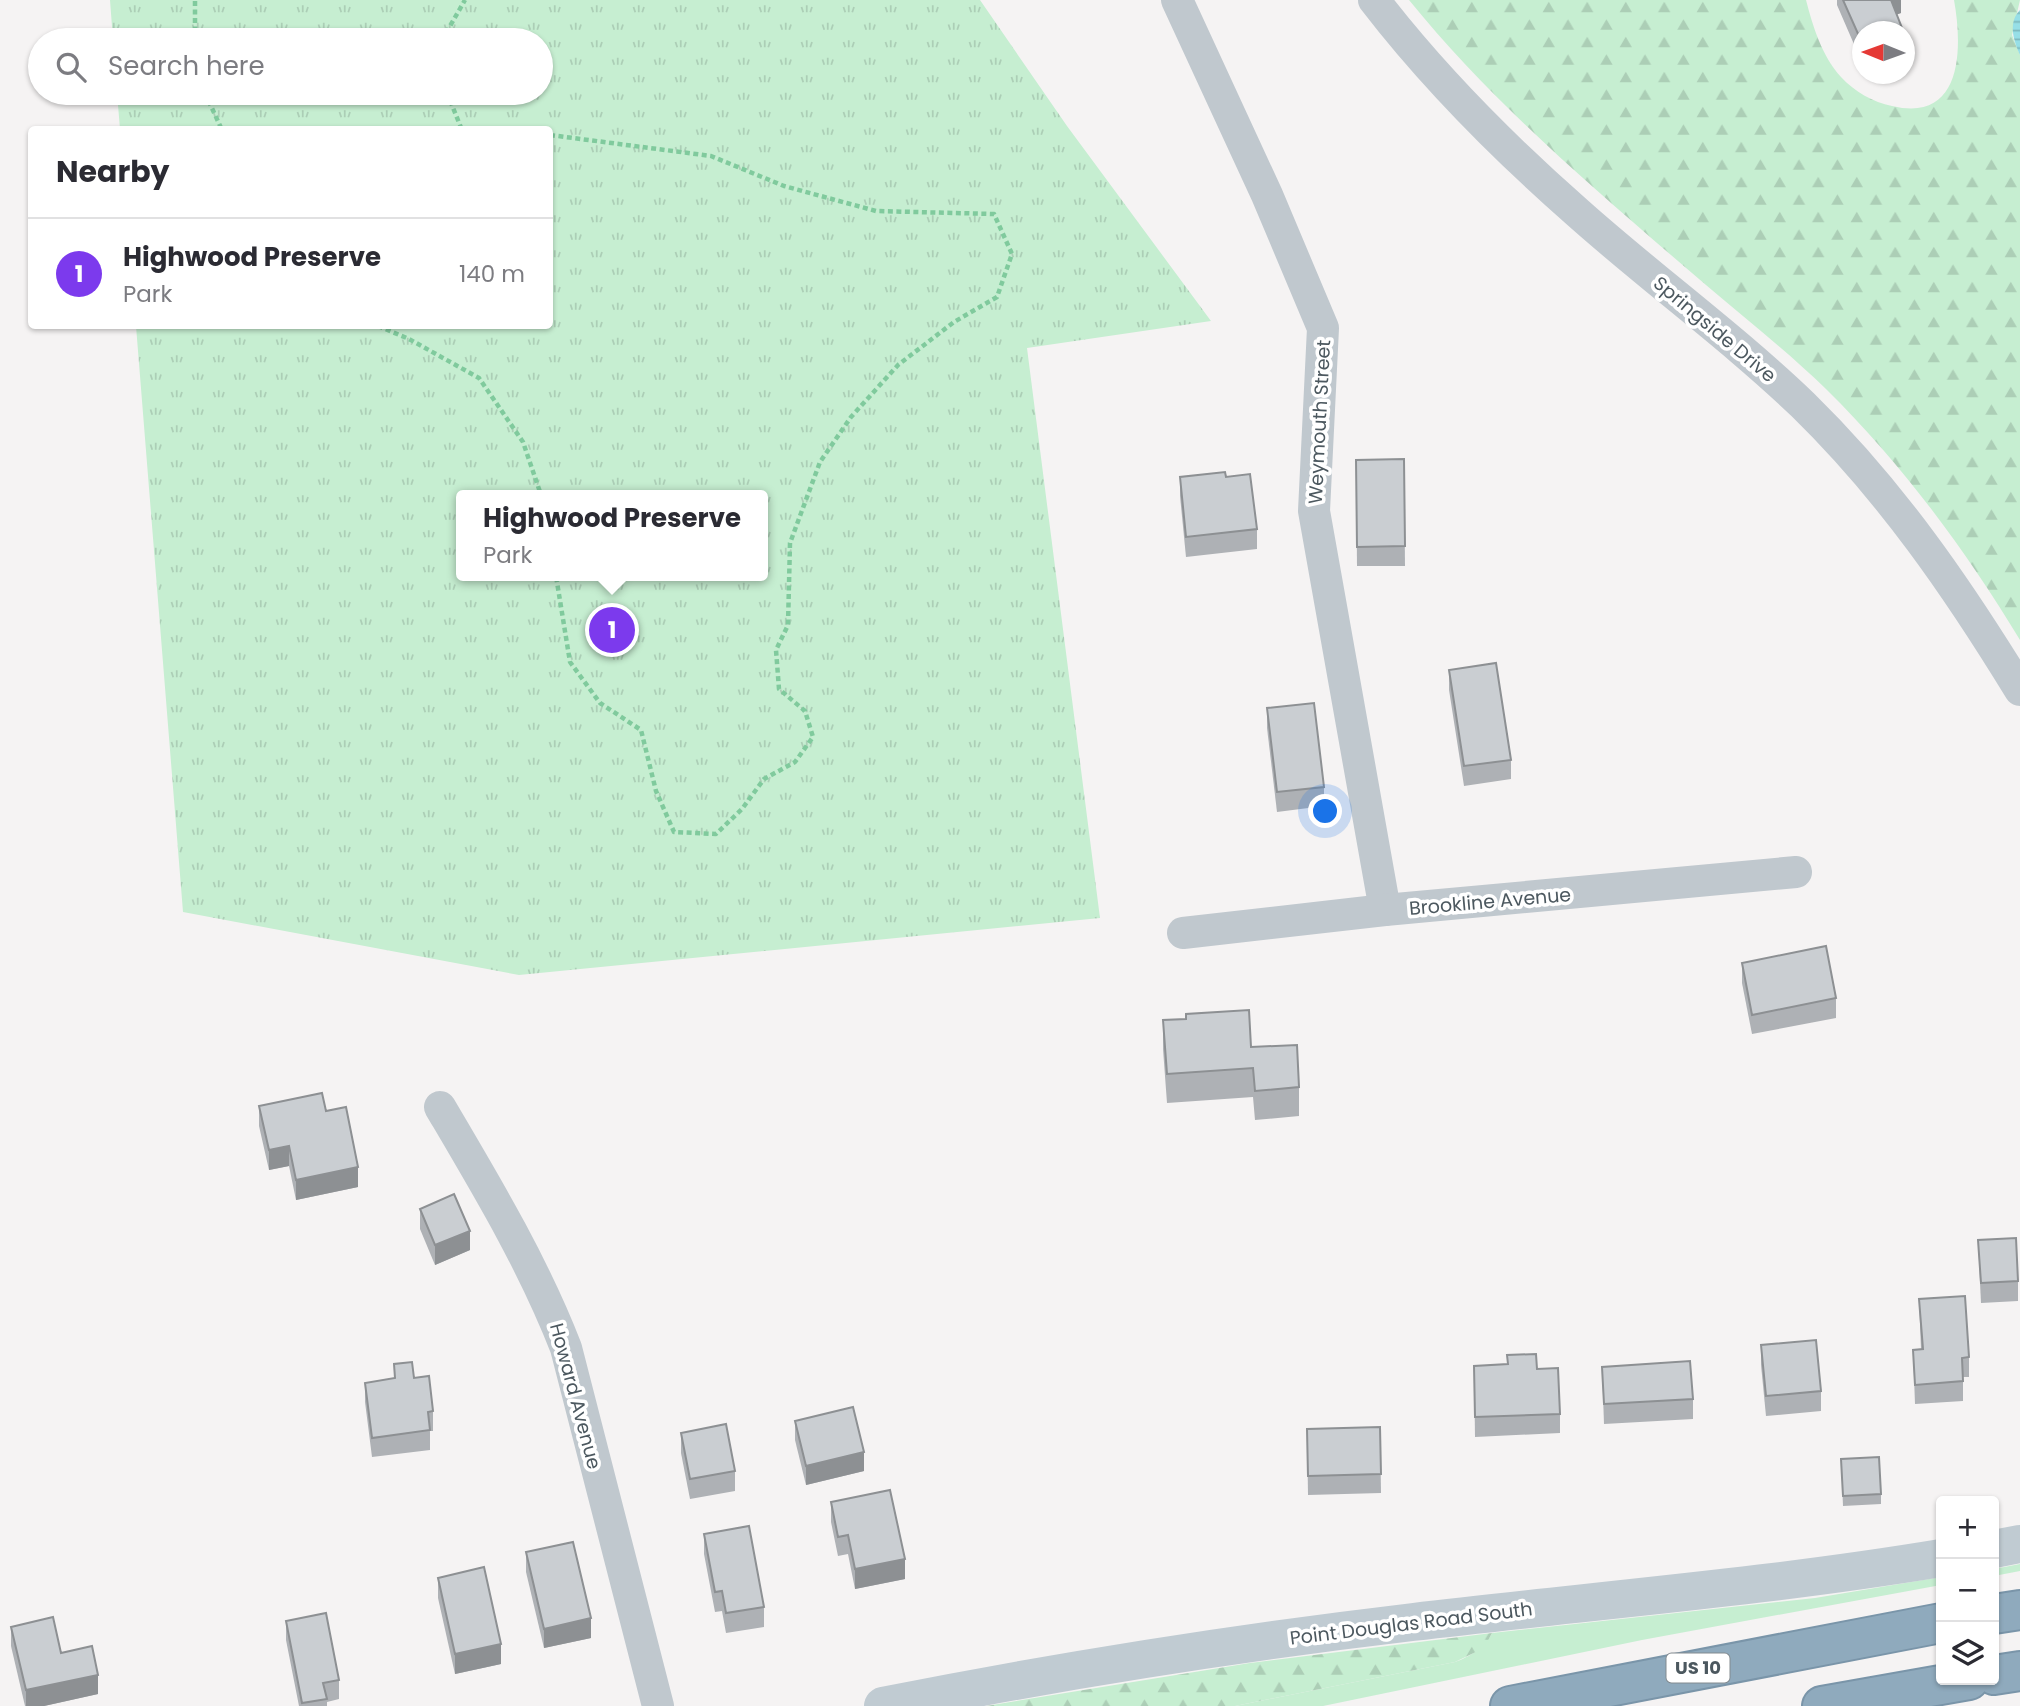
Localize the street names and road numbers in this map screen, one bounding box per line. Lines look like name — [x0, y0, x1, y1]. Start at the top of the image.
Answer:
street label: Springside Drive — [1648, 270, 1782, 389]
street label: Weymouth Street — [1302, 339, 1337, 505]
street label: Brookline Avenue — [1408, 881, 1572, 922]
street label: Howard Avenue — [543, 1320, 608, 1472]
street label: Point Douglas Road South — [1288, 1595, 1534, 1652]
road number: US 10 — [1666, 1653, 1730, 1682]

